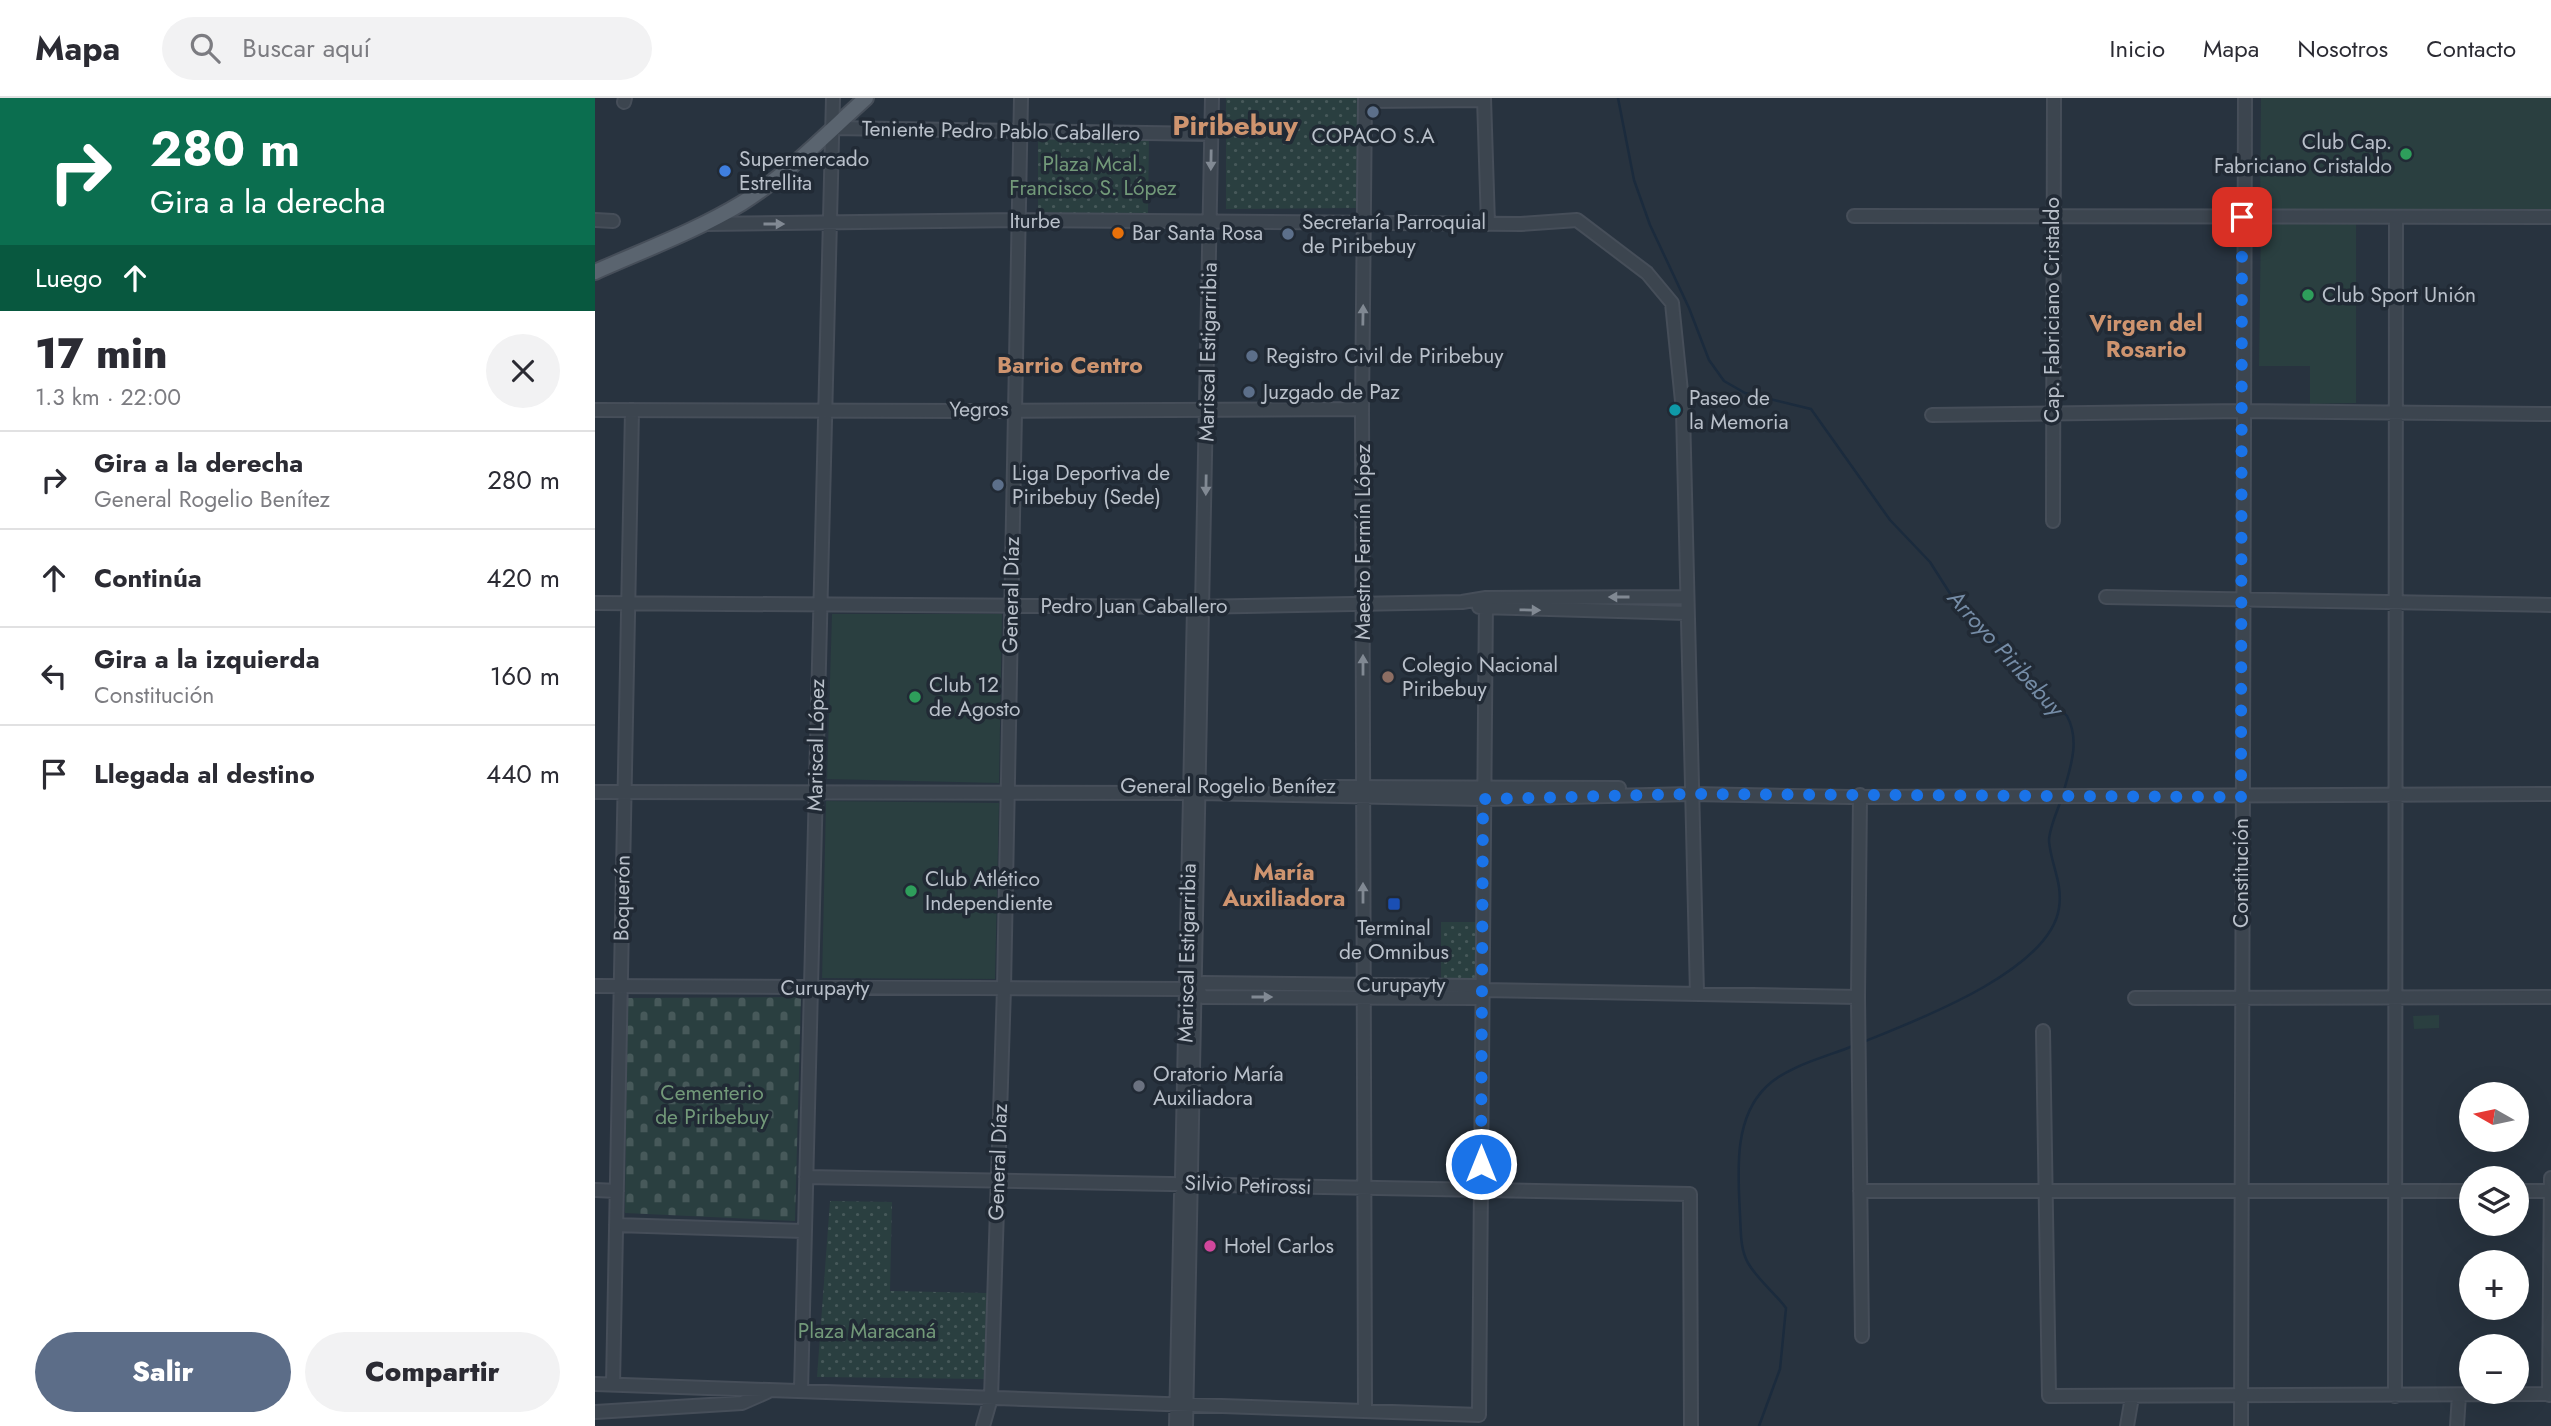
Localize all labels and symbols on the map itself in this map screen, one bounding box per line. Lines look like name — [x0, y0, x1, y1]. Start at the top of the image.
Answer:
marker: COPACO S.A — [1365, 104, 1381, 120]
district label: Piribebuy — [1172, 105, 1298, 146]
street label: Teniente Pedro Pablo Caballero — [862, 114, 1140, 148]
place label: COPACO S.A — [1311, 121, 1435, 151]
place label: Club Cap. Fabriciano Cristaldo — [2214, 127, 2392, 181]
place label: Supermercado Estrellita — [739, 144, 869, 198]
marker: Club Cap. Fabriciano Cristaldo — [2398, 146, 2414, 162]
park label: Plaza Mcal. Francisco S. López — [1009, 149, 1177, 203]
one-way arrow — [1205, 149, 1217, 171]
marker: Supermercado Estrellita — [717, 163, 733, 179]
pin — [2212, 187, 2272, 247]
street label: Cap. Fabriciano Cristaldo — [2037, 197, 2067, 423]
street label: Iturbe — [1009, 206, 1061, 236]
place label: Secretaría Parroquial de Piribebuy — [1302, 207, 1486, 261]
one-way arrow — [763, 218, 785, 230]
place label: Bar Santa Rosa — [1132, 218, 1263, 248]
marker: Bar Santa Rosa — [1110, 225, 1126, 241]
marker: Secretaría Parroquial de Piribebuy — [1280, 226, 1296, 242]
street label: Mariscal Estigarribia — [1191, 262, 1225, 442]
place label: Club Sport Unión — [2322, 280, 2476, 310]
marker: Club Sport Unión — [2300, 287, 2316, 303]
one-way arrow — [1357, 304, 1369, 326]
district label: Virgen del Rosario — [2088, 306, 2203, 366]
place label: Registro Civil de Piribebuy — [1266, 341, 1504, 371]
district label: Barrio Centro — [997, 348, 1143, 382]
marker: Registro Civil de Piribebuy — [1244, 348, 1260, 364]
place label: Juzgado de Paz — [1260, 377, 1400, 407]
place label: Paseo de la Memoria — [1689, 383, 1789, 437]
marker: Juzgado de Paz — [1241, 384, 1257, 400]
street label: Yegros — [949, 393, 1009, 425]
marker: Paseo de la Memoria — [1667, 402, 1683, 418]
street label: Maestro Fermín López — [1348, 444, 1378, 640]
place label: Liga Deportiva de Piribebuy (Sede) — [1012, 458, 1170, 512]
one-way arrow — [1200, 475, 1212, 497]
marker: Liga Deportiva de Piribebuy (Sede) — [990, 477, 1006, 493]
street label: General Díaz — [995, 536, 1027, 654]
water label: Arroyo Piribebuy — [1939, 581, 2074, 725]
street label: Pedro Juan Caballero — [1040, 591, 1228, 621]
one-way arrow — [1608, 591, 1630, 603]
one-way arrow — [1519, 604, 1541, 615]
place label: Colegio Nacional Piribebuy — [1402, 650, 1558, 704]
one-way arrow — [1357, 654, 1369, 676]
marker: Colegio Nacional Piribebuy — [1380, 669, 1396, 685]
place label: Club 12 de Agosto — [929, 670, 1020, 724]
street label: Mariscal López — [800, 678, 832, 812]
marker: Club 12 de Agosto — [907, 689, 923, 705]
street label: General Rogelio Benítez — [1120, 771, 1336, 801]
street label: Constitución — [2226, 818, 2256, 928]
street label: Boquerón — [606, 855, 638, 941]
district label: María Auxiliadora — [1222, 855, 1345, 915]
street label: Mariscal Estigarribia — [1170, 863, 1204, 1043]
place label: Club Atlético Independiente — [925, 864, 1053, 918]
one-way arrow — [1357, 881, 1369, 903]
marker: Club Atlético Independiente — [903, 883, 919, 899]
marker: Terminal de Omnibus — [1386, 896, 1402, 912]
place label: Terminal de Omnibus — [1339, 913, 1449, 967]
street label: Curupayty — [1356, 970, 1446, 1000]
street label: Curupayty — [780, 973, 870, 1003]
one-way arrow — [1251, 991, 1273, 1003]
place label: Oratorio María Auxiliadora — [1153, 1059, 1284, 1113]
park label: Cementerio de Piribebuy — [655, 1078, 770, 1132]
marker: Oratorio María Auxiliadora — [1131, 1078, 1147, 1094]
north arrow — [2459, 1082, 2529, 1152]
street label: General Díaz — [981, 1103, 1015, 1221]
position arrow — [1444, 1127, 1518, 1201]
street label: Silvio Petirossi — [1184, 1168, 1312, 1202]
place label: Hotel Carlos — [1224, 1231, 1334, 1261]
marker: Hotel Carlos — [1202, 1238, 1218, 1254]
park label: Plaza Maracaná — [798, 1316, 936, 1346]

